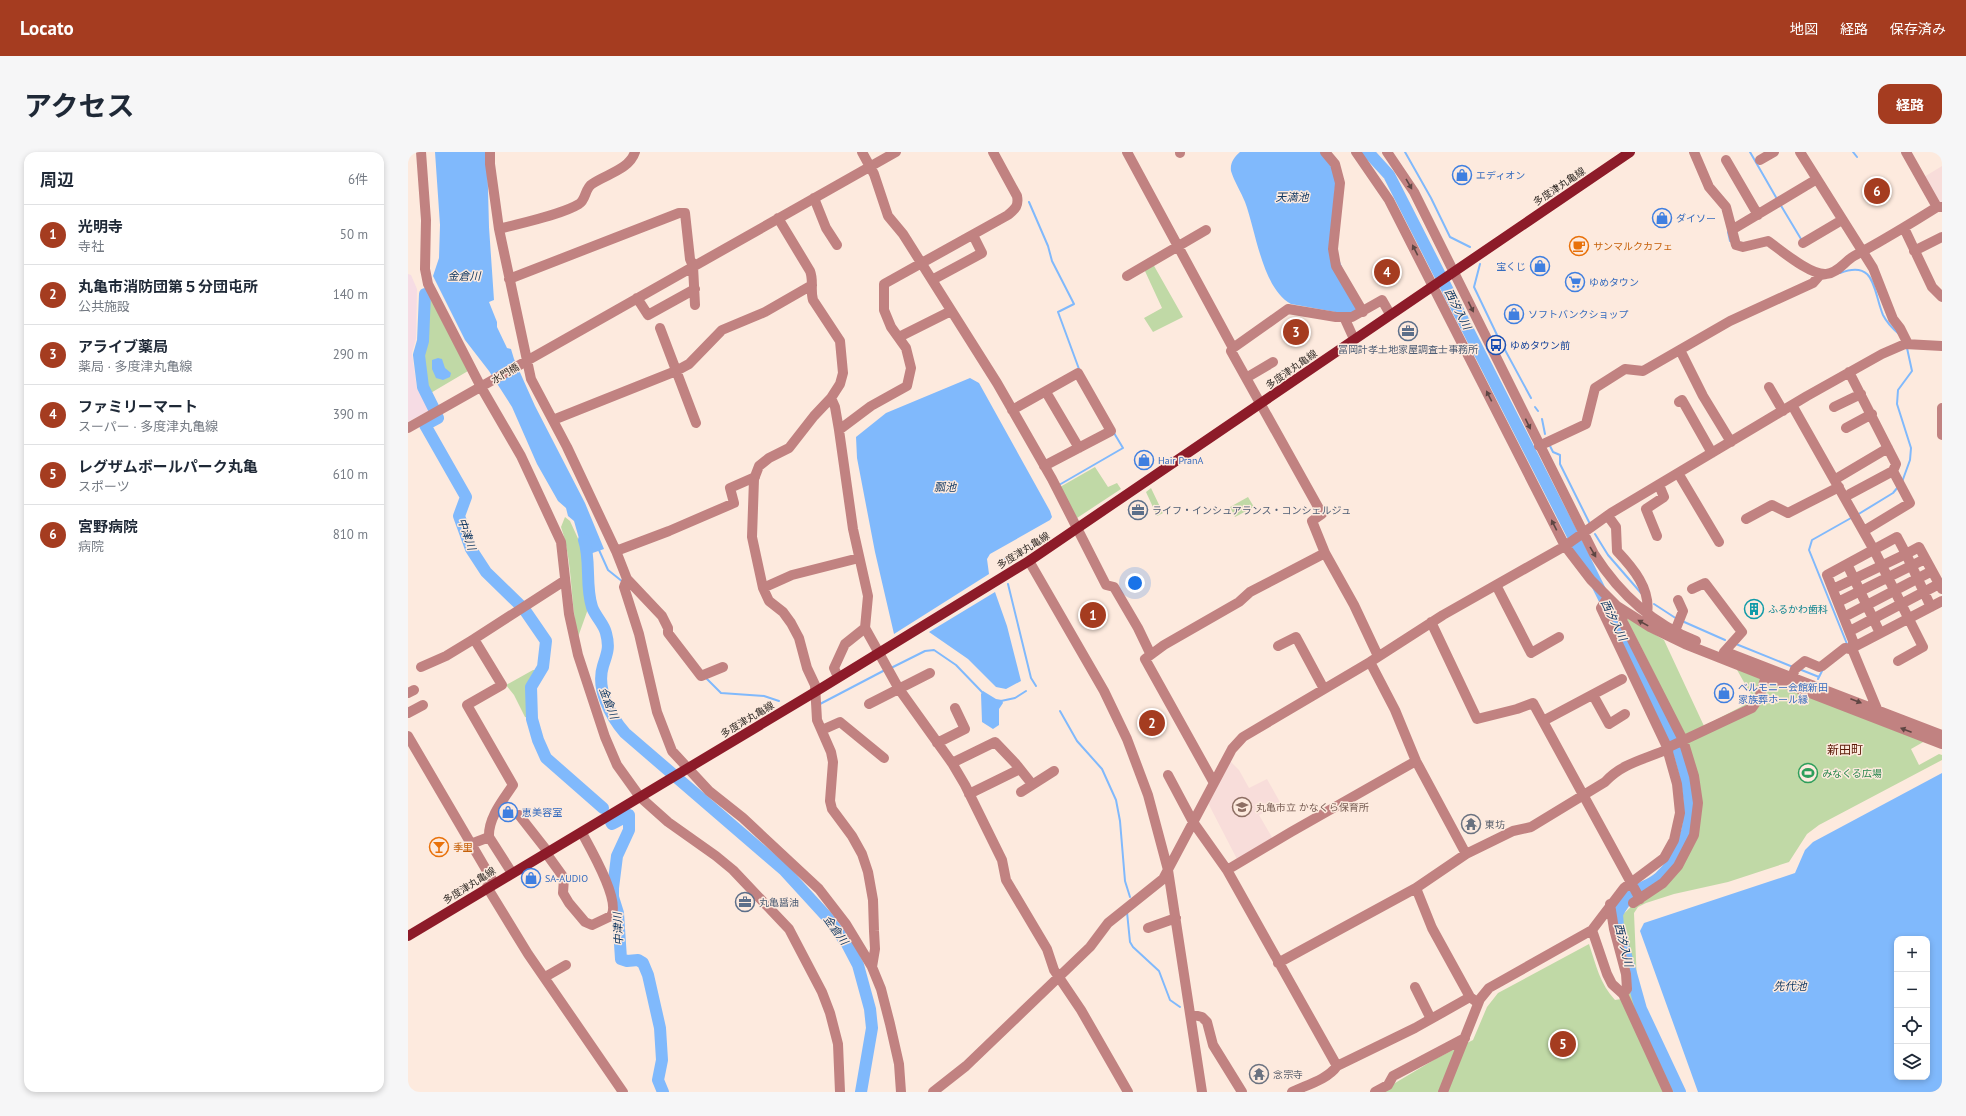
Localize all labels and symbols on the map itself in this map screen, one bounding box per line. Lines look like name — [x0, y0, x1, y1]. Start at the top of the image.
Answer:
shop icon: エディオン — [1451, 164, 1473, 186]
street label: 多度津丸亀線 — [1531, 164, 1588, 209]
place label: エディオン — [1476, 169, 1525, 182]
pin: 6 — [1864, 176, 1890, 206]
one-way arrow — [1406, 178, 1413, 190]
water label: 天満池 — [1276, 190, 1309, 204]
shop icon: ダイソー — [1651, 207, 1673, 229]
place label: ダイソー — [1676, 212, 1716, 225]
cafe icon: サンマルクカフェ — [1568, 235, 1590, 257]
place label: サンマルクカフェ — [1593, 240, 1673, 253]
one-way arrow — [1412, 244, 1418, 256]
shop icon: 宝くじ — [1529, 255, 1551, 277]
pin: 4 — [1374, 257, 1400, 287]
place label: 宝くじ — [1496, 260, 1526, 273]
water label: 金倉川 — [448, 269, 481, 283]
supermarket icon: ゆめタウン — [1564, 271, 1586, 293]
place label: ゆめタウン — [1589, 276, 1639, 289]
water label: 西汐入川 — [1442, 286, 1475, 333]
one-way arrow — [1468, 301, 1474, 313]
shop icon: ソフトバンクショップ — [1503, 303, 1525, 325]
place label: ソフトバンクショップ — [1528, 308, 1629, 321]
pin: 3 — [1283, 317, 1309, 347]
office icon: 冨岡計孝土地家屋調査士事務所 — [1397, 320, 1419, 342]
bus stop icon: ゆめタウン前 — [1485, 334, 1507, 356]
place label: ゆめタウン前 — [1510, 339, 1570, 352]
place label: 冨岡計孝土地家屋調査士事務所 — [1338, 343, 1478, 356]
street label: 多度津丸亀線 — [1263, 347, 1320, 392]
street label: 水門橋 — [489, 360, 521, 387]
one-way arrow — [1486, 390, 1492, 402]
one-way arrow — [1525, 418, 1531, 430]
shop icon: Hair PranA — [1133, 449, 1155, 471]
place label: Hair PranA — [1158, 454, 1203, 467]
water label: 瓢池 — [934, 480, 957, 494]
office icon: ライフ・インシュアランス・コンシェルジュ — [1127, 499, 1149, 521]
place label: ライフ・インシュアランス・コンシェルジュ — [1152, 504, 1351, 517]
water label: 中津川 — [455, 516, 479, 553]
one-way arrow — [1551, 519, 1557, 530]
street label: 多度津丸亀線 — [994, 529, 1052, 572]
one-way arrow — [1589, 546, 1596, 558]
your location — [1125, 573, 1145, 593]
water label: 西汐入川 — [1598, 597, 1630, 644]
building icon: ふるかわ歯科 — [1743, 598, 1765, 620]
pin: 1 — [1080, 600, 1106, 630]
place label: ふるかわ歯科 — [1768, 603, 1828, 616]
one-way arrow — [1637, 620, 1649, 626]
place label: ベルモニー会館新田 家族葬ホール縁 — [1738, 681, 1828, 706]
shop icon: ベルモニー会館新田 家族葬ホール縁 — [1713, 682, 1735, 704]
water label: 金倉川 — [597, 685, 622, 722]
street label: 多度津丸亀線 — [718, 698, 776, 740]
one-way arrow — [1851, 699, 1863, 705]
pin: 2 — [1139, 708, 1165, 738]
one-way arrow — [1899, 726, 1911, 732]
district label: 新田町 — [1827, 742, 1863, 757]
sports icon: みなくる広場 — [1797, 762, 1819, 784]
place label: みなくる広場 — [1822, 767, 1882, 780]
school or university icon: 丸亀市立 かなくら保育所 — [1231, 796, 1253, 818]
shop icon: 恵美容室 — [497, 801, 519, 823]
place label: 丸亀市立 かなくら保育所 — [1256, 801, 1369, 814]
place label: 恵美容室 — [522, 806, 562, 819]
temple icon: 東坊 — [1460, 813, 1482, 835]
place label: 東坊 — [1485, 818, 1505, 831]
bar icon: 季里 — [428, 836, 450, 858]
place label: 季里 — [453, 841, 473, 854]
street label: 多度津丸亀線 — [440, 864, 498, 907]
shop icon: SA-AUDIO — [520, 867, 542, 889]
place label: SA-AUDIO — [545, 872, 588, 885]
office icon: 丸亀醤油 — [734, 891, 756, 913]
place label: 丸亀醤油 — [759, 896, 799, 909]
water label: 中津川 — [610, 911, 626, 946]
water label: 金倉川 — [821, 913, 852, 948]
water label: 西汐入川 — [1612, 922, 1636, 969]
water label: 先代池 — [1774, 979, 1807, 993]
pin: 5 — [1550, 1029, 1576, 1059]
temple icon: 念宗寺 — [1248, 1063, 1270, 1085]
place label: 念宗寺 — [1273, 1068, 1303, 1081]

